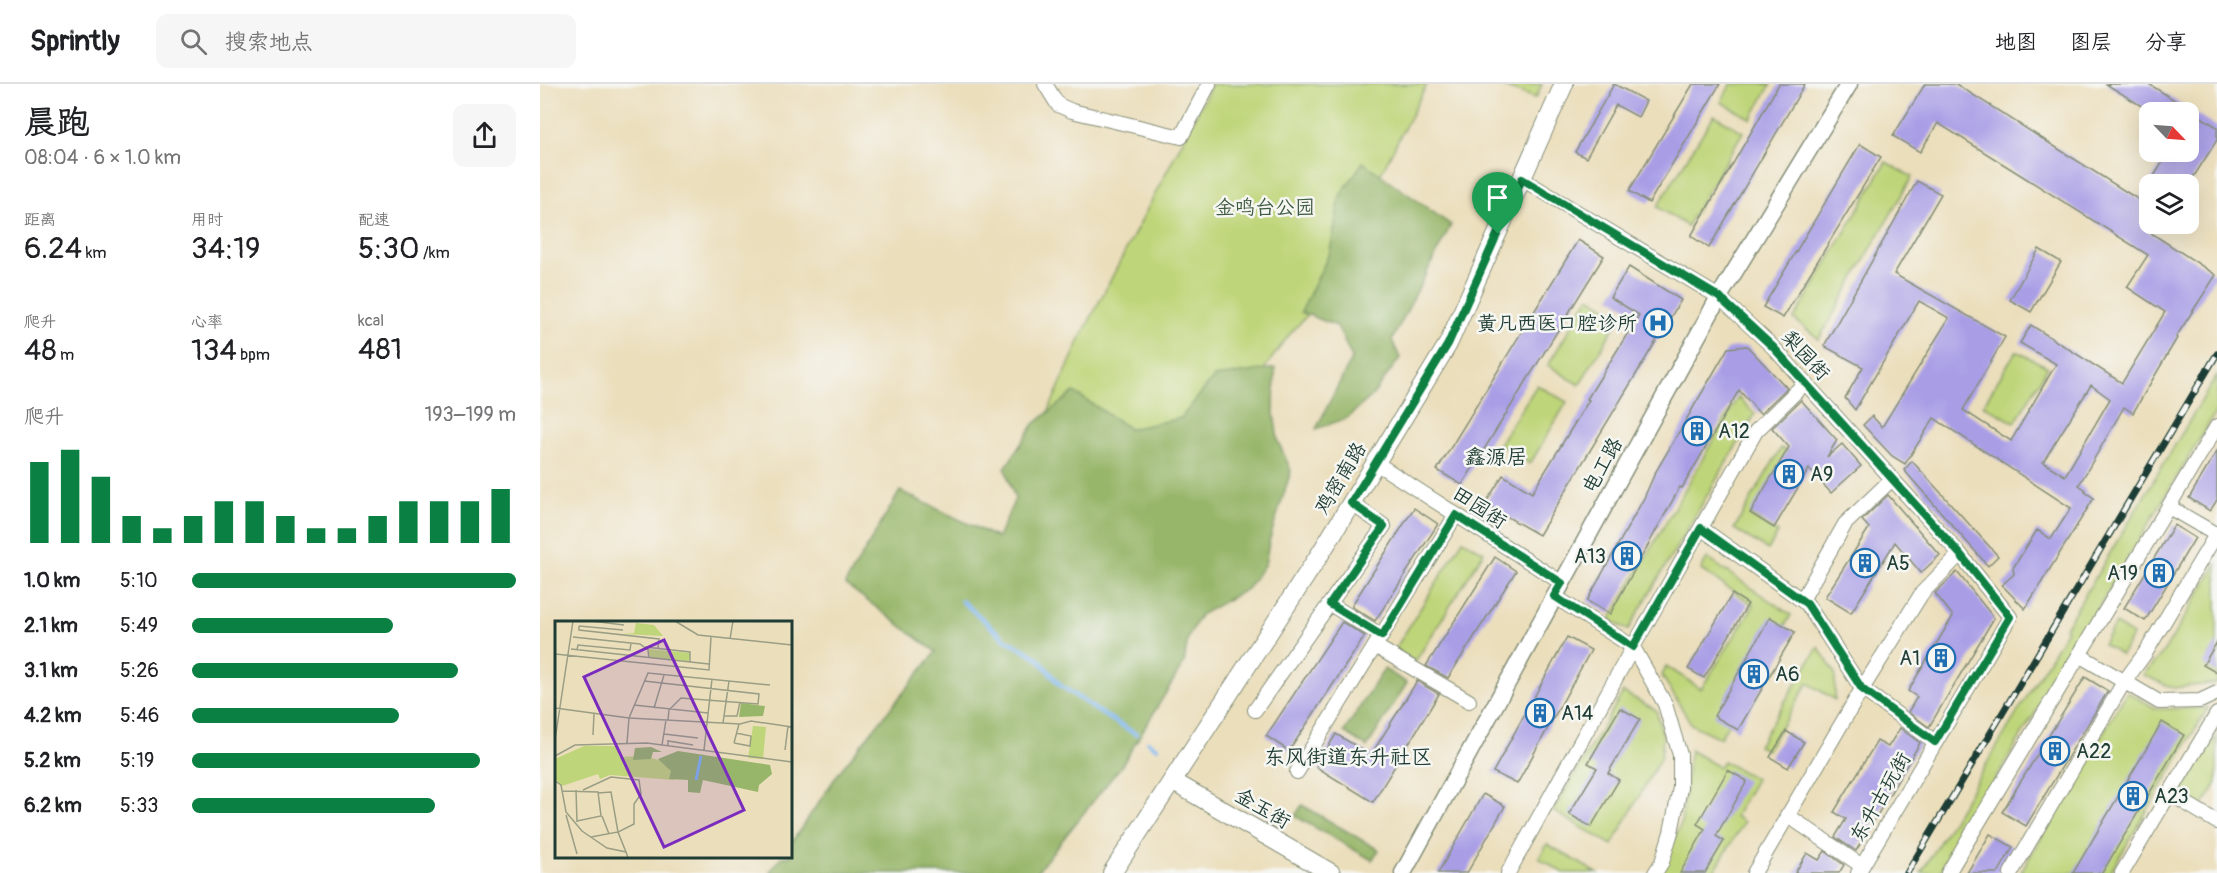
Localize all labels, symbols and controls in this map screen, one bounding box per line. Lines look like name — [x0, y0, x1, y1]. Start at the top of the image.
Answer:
search box — [156, 14, 576, 68]
text: Sprintly — [30, 24, 120, 59]
icon: search — [177, 25, 210, 58]
text: 搜索地点 — [225, 28, 313, 56]
text: 地图 — [1995, 29, 2037, 56]
text: 图层 — [2070, 29, 2112, 56]
text: 分享 — [2145, 29, 2187, 56]
text: 晨跑 — [24, 102, 90, 143]
north arrow — [2139, 102, 2199, 162]
map controls — [2139, 102, 2199, 234]
button: share — [453, 104, 516, 167]
text: 08:04 · 6 × 1.0 km — [24, 145, 181, 170]
pin — [1472, 172, 1523, 234]
button: layers — [2139, 174, 2199, 234]
icon: arrive — [1481, 181, 1514, 214]
park label: 金鸣台公园 — [1215, 195, 1315, 220]
text: 距离 — [24, 210, 56, 230]
text: 用时 — [191, 210, 223, 230]
text: 配速 — [358, 210, 390, 230]
text: 6.24 — [24, 230, 82, 267]
text: 34:19 — [191, 230, 260, 267]
text: 5:30 — [358, 230, 420, 267]
text: km — [82, 243, 107, 263]
text: /km — [420, 243, 450, 263]
hospital icon: 黄凡西医口腔诊所 — [1642, 307, 1674, 339]
text: kcal — [358, 311, 384, 331]
place label: 黄凡西医口腔诊所 — [1477, 311, 1637, 336]
text: 爬升 — [24, 312, 56, 332]
text: 心率 — [191, 312, 223, 332]
street label: 梨园街 — [1776, 325, 1835, 386]
text: 481 — [358, 331, 402, 368]
text: 48 — [24, 332, 57, 369]
text: 134 — [191, 332, 237, 369]
text: m — [57, 345, 74, 365]
text: bpm — [237, 345, 270, 365]
text: 193–199 m — [424, 402, 516, 427]
text: 爬升 — [24, 404, 64, 429]
building icon: A12 — [1681, 415, 1713, 447]
place label: A12 — [1718, 419, 1750, 444]
street label: 电工路 — [1577, 432, 1628, 498]
street label: 鸡密南路 — [1309, 437, 1372, 519]
district label: 鑫源居 — [1465, 444, 1528, 471]
building icon: A9 — [1773, 458, 1805, 490]
place label: A9 — [1810, 462, 1833, 487]
street label: 田园街 — [1448, 481, 1512, 534]
building icon: A13 — [1611, 540, 1643, 572]
place label: A13 — [1574, 544, 1606, 569]
building icon: A5 — [1849, 547, 1881, 579]
place label: A5 — [1886, 551, 1910, 576]
building icon: A19 — [2143, 557, 2175, 589]
place label: A19 — [2107, 561, 2138, 586]
text: 1.0 km — [24, 568, 80, 593]
text: 5:10 — [120, 568, 158, 593]
text: 2.1 km — [24, 613, 78, 638]
text: 5:49 — [120, 613, 158, 638]
inset map — [555, 621, 792, 858]
building icon: A1 — [1925, 642, 1957, 674]
place label: A1 — [1899, 646, 1920, 671]
text: 3.1 km — [24, 658, 78, 683]
text: 5:26 — [120, 658, 159, 683]
building icon: A6 — [1738, 658, 1770, 690]
place label: A6 — [1775, 662, 1800, 687]
building icon: A14 — [1524, 697, 1556, 729]
place label: A14 — [1561, 701, 1594, 726]
text: 4.2 km — [24, 703, 82, 728]
text: 5:46 — [120, 703, 159, 728]
building icon: A22 — [2039, 735, 2071, 767]
place label: A22 — [2076, 739, 2111, 764]
district label: 东风街道东升社区 — [1264, 744, 1432, 771]
text: 5.2 km — [24, 748, 81, 773]
text: 5:19 — [120, 748, 154, 773]
street label: 东升古玩街 — [1845, 748, 1916, 847]
building icon: A23 — [2117, 780, 2149, 812]
street label: 金玉街 — [1231, 783, 1295, 834]
place label: A23 — [2154, 784, 2189, 809]
text: 6.2 km — [24, 793, 82, 818]
text: 5:33 — [120, 793, 159, 818]

